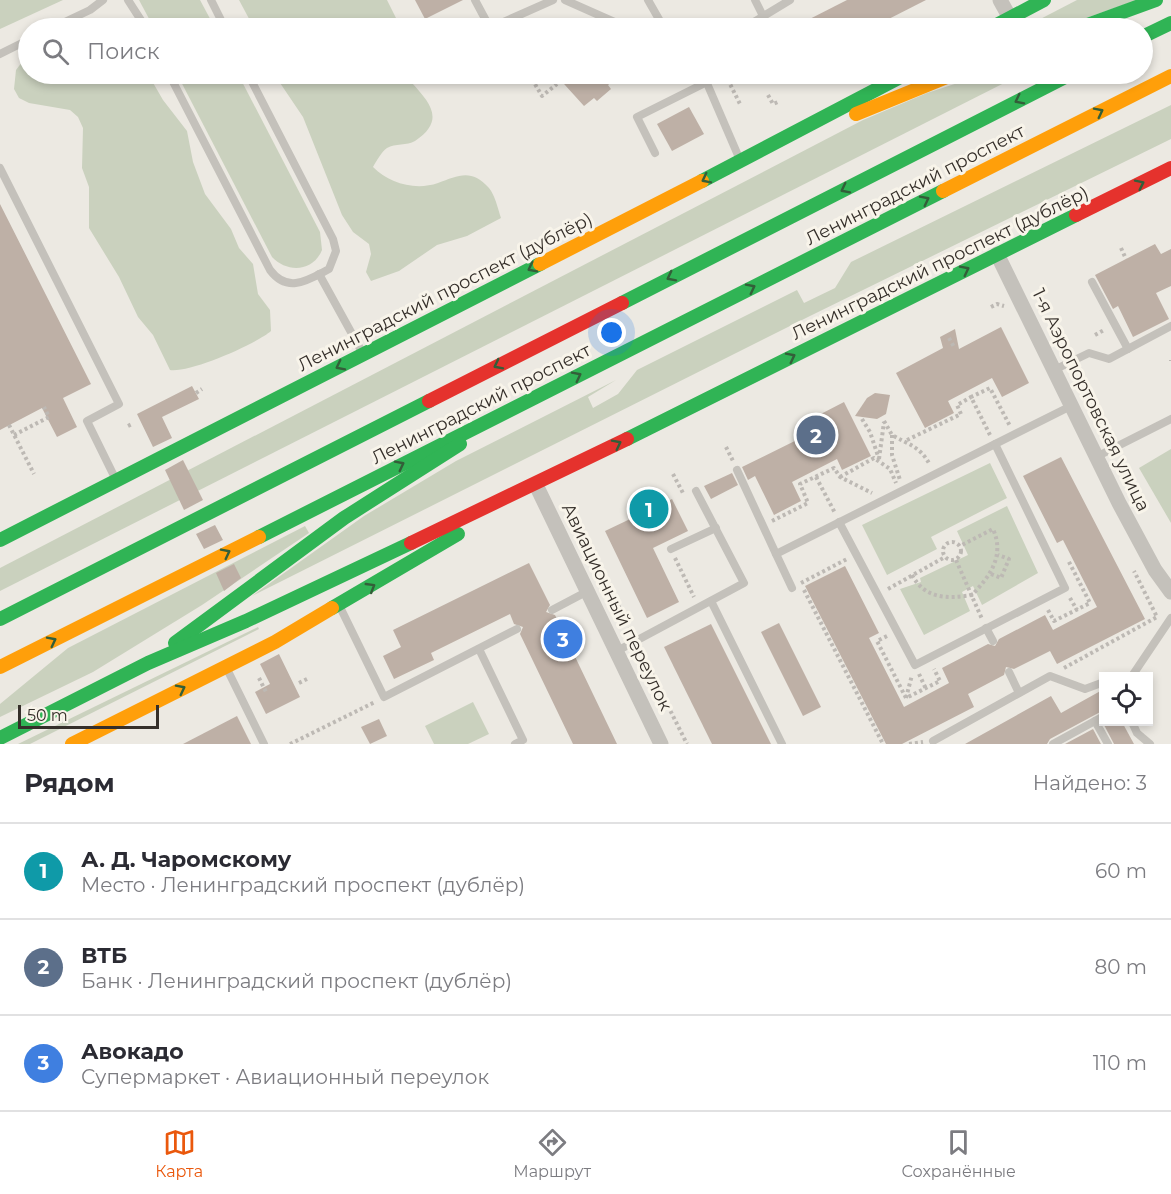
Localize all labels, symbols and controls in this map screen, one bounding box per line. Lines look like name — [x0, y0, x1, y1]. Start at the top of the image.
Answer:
search box — [18, 18, 1153, 84]
icon: search — [39, 35, 72, 68]
text: Поиск — [87, 38, 159, 65]
one-way arrow — [1015, 93, 1025, 104]
one-way arrow — [1093, 108, 1104, 119]
street label: Ленинградский проспект — [802, 120, 1029, 250]
one-way arrow — [701, 172, 712, 184]
one-way arrow — [1134, 179, 1145, 191]
street label: Ленинградский проспект (дублёр) — [788, 181, 1092, 345]
one-way arrow — [841, 181, 852, 193]
one-way arrow — [919, 196, 930, 207]
street label: Ленинградский проспект (дублёр) — [294, 208, 596, 376]
one-way arrow — [528, 261, 539, 272]
one-way arrow — [959, 266, 970, 277]
one-way arrow — [667, 270, 678, 281]
one-way arrow — [745, 284, 756, 295]
street label: 1-я Аэропортовская улица — [1027, 285, 1155, 515]
your location — [597, 318, 626, 347]
street label: Ленинградский проспект — [368, 339, 595, 469]
one-way arrow — [785, 353, 795, 364]
one-way arrow — [493, 358, 504, 370]
one-way arrow — [335, 359, 346, 370]
one-way arrow — [571, 372, 582, 383]
pin: 2 — [796, 412, 836, 458]
one-way arrow — [610, 440, 621, 452]
one-way arrow — [394, 461, 405, 473]
pin: 1 — [630, 486, 668, 532]
street label: Авиационный переулок — [557, 500, 677, 715]
one-way arrow — [220, 549, 231, 561]
one-way arrow — [365, 582, 375, 594]
pin: 3 — [544, 616, 582, 662]
one-way arrow — [46, 637, 57, 648]
map controls — [1099, 672, 1153, 726]
button: locate — [1099, 672, 1153, 726]
one-way arrow — [174, 685, 185, 697]
scale bar — [18, 702, 159, 730]
text: 50 m — [27, 706, 68, 725]
text: Рядом — [24, 767, 115, 799]
text: Найдено: 3 — [1033, 771, 1147, 795]
text: А. Д. Чаромскому — [81, 846, 291, 873]
text: 1 — [40, 859, 47, 883]
text: 60 m — [1095, 859, 1147, 883]
text: Место · Ленинградский проспект (дублёр) — [81, 873, 525, 897]
text: ВТБ — [81, 942, 127, 969]
text: 2 — [38, 955, 49, 979]
text: 80 m — [1095, 955, 1147, 979]
text: Банк · Ленинградский проспект (дублёр) — [81, 969, 512, 993]
text: Авокадо — [81, 1038, 184, 1065]
text: 3 — [38, 1051, 49, 1075]
text: 110 m — [1093, 1051, 1147, 1075]
text: Супермаркет · Авиационный переулок — [81, 1065, 489, 1089]
tab: Карта — [155, 1126, 203, 1181]
tab: Маршрут — [513, 1126, 591, 1181]
tab: Сохранённые — [901, 1126, 1016, 1181]

